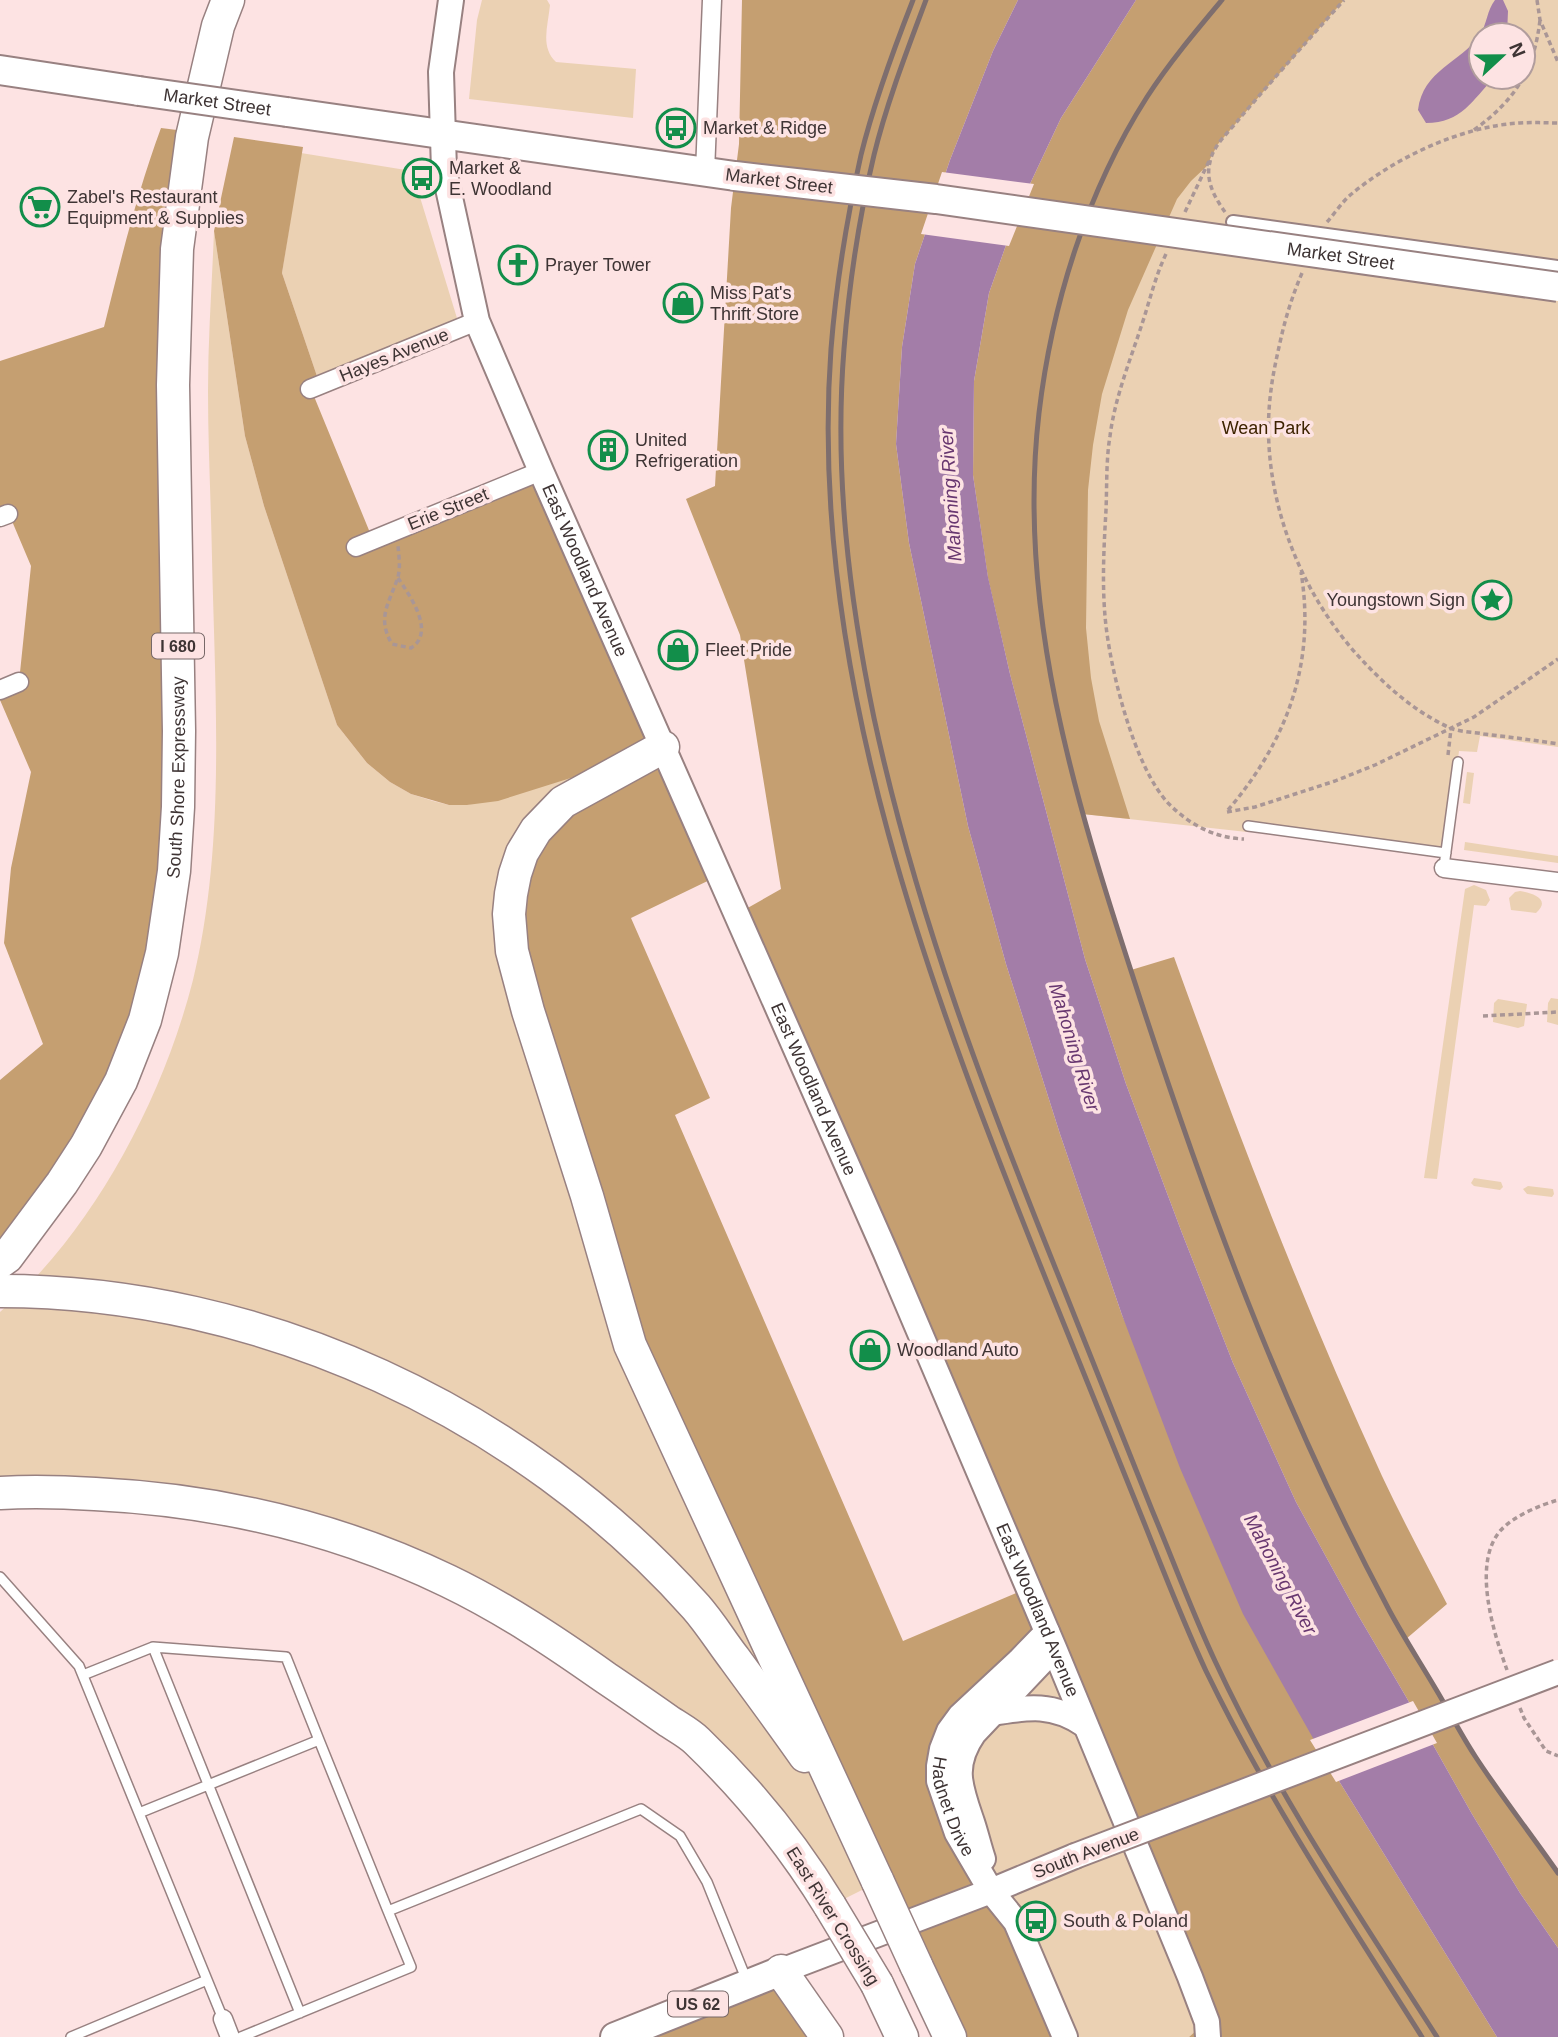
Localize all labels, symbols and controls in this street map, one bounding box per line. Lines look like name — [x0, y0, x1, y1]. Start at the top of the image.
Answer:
north arrow — [1467, 21, 1537, 91]
text: N — [1505, 40, 1530, 60]
street label: Market Street — [162, 85, 272, 120]
bus stop icon: Market & Ridge — [655, 107, 697, 149]
place label: Market & Ridge — [703, 118, 827, 138]
bus stop icon: Market & E. Woodland — [401, 157, 443, 199]
place label: Market & E. Woodland — [449, 158, 552, 199]
street label: Market Street — [724, 164, 834, 198]
supermarket icon: Zabel's Restaurant Equipment & Supplies — [19, 186, 61, 228]
place label: Zabel's Restaurant Equipment & Supplies — [67, 187, 244, 228]
street label: Market Street — [1286, 239, 1396, 274]
church icon: Prayer Tower — [497, 244, 539, 286]
place label: Prayer Tower — [545, 255, 651, 275]
shop icon: Miss Pat's Thrift Store — [662, 282, 704, 324]
place label: Miss Pat's Thrift Store — [710, 283, 799, 324]
street label: Hayes Avenue — [337, 324, 451, 386]
park label: Wean Park — [1222, 418, 1311, 438]
water label: Mahoning River — [935, 427, 966, 562]
building icon: United Refrigeration — [587, 429, 629, 471]
place label: United Refrigeration — [635, 430, 738, 471]
street label: East Woodland Avenue — [538, 481, 632, 660]
street label: Erie Street — [405, 484, 491, 534]
place icon: Youngstown Sign — [1471, 579, 1513, 621]
place label: Youngstown Sign — [1327, 590, 1465, 610]
shop icon: Fleet Pride — [657, 629, 699, 671]
road number: I 680 — [152, 634, 204, 659]
place label: Fleet Pride — [705, 640, 792, 660]
street label: South Shore Expressway — [163, 676, 189, 880]
water label: Mahoning River — [1045, 980, 1104, 1114]
street label: East Woodland Avenue — [767, 1000, 860, 1179]
shop icon: Woodland Auto — [849, 1329, 891, 1371]
place label: Woodland Auto — [897, 1340, 1019, 1360]
water label: Mahoning River — [1240, 1511, 1321, 1638]
street label: East Woodland Avenue — [992, 1520, 1083, 1700]
street label: Hadnet Drive — [929, 1755, 978, 1860]
street label: South Avenue — [1030, 1824, 1142, 1882]
street label: East River Crossing — [782, 1843, 884, 1989]
bus stop icon: South & Poland — [1015, 1900, 1057, 1942]
place label: South & Poland — [1063, 1911, 1188, 1931]
road number: US 62 — [668, 1992, 728, 2016]

